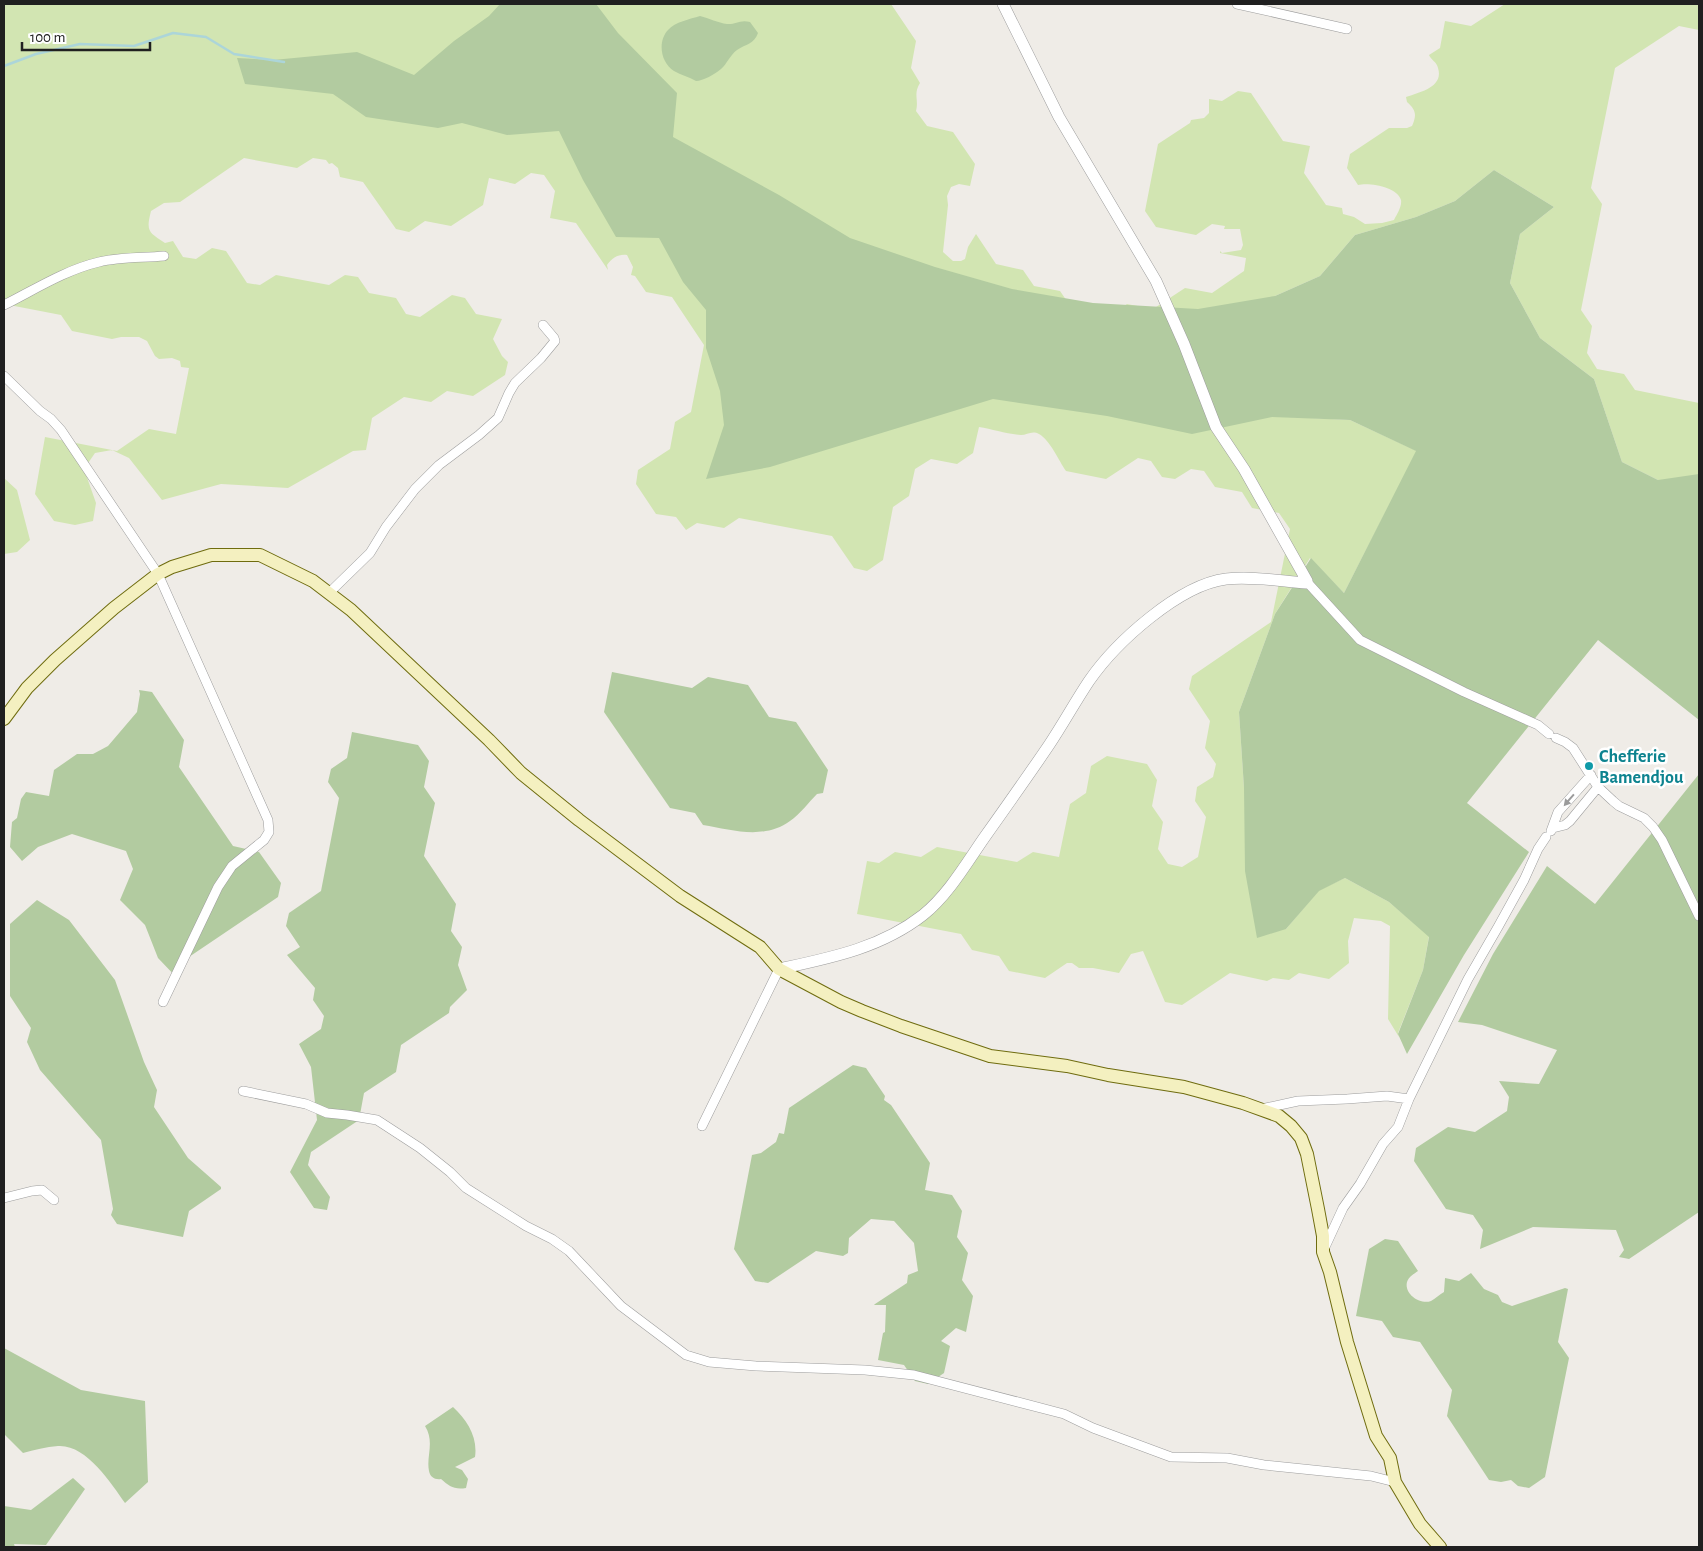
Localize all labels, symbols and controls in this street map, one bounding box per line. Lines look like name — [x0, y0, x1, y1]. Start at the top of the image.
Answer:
scale bar — [22, 20, 150, 52]
text: 100 m — [30, 30, 65, 45]
place label: Chefferie Bamendjou — [1599, 748, 1684, 787]
marker: Chefferie Bamendjou — [1583, 760, 1595, 772]
one-way arrow — [1563, 793, 1574, 806]

